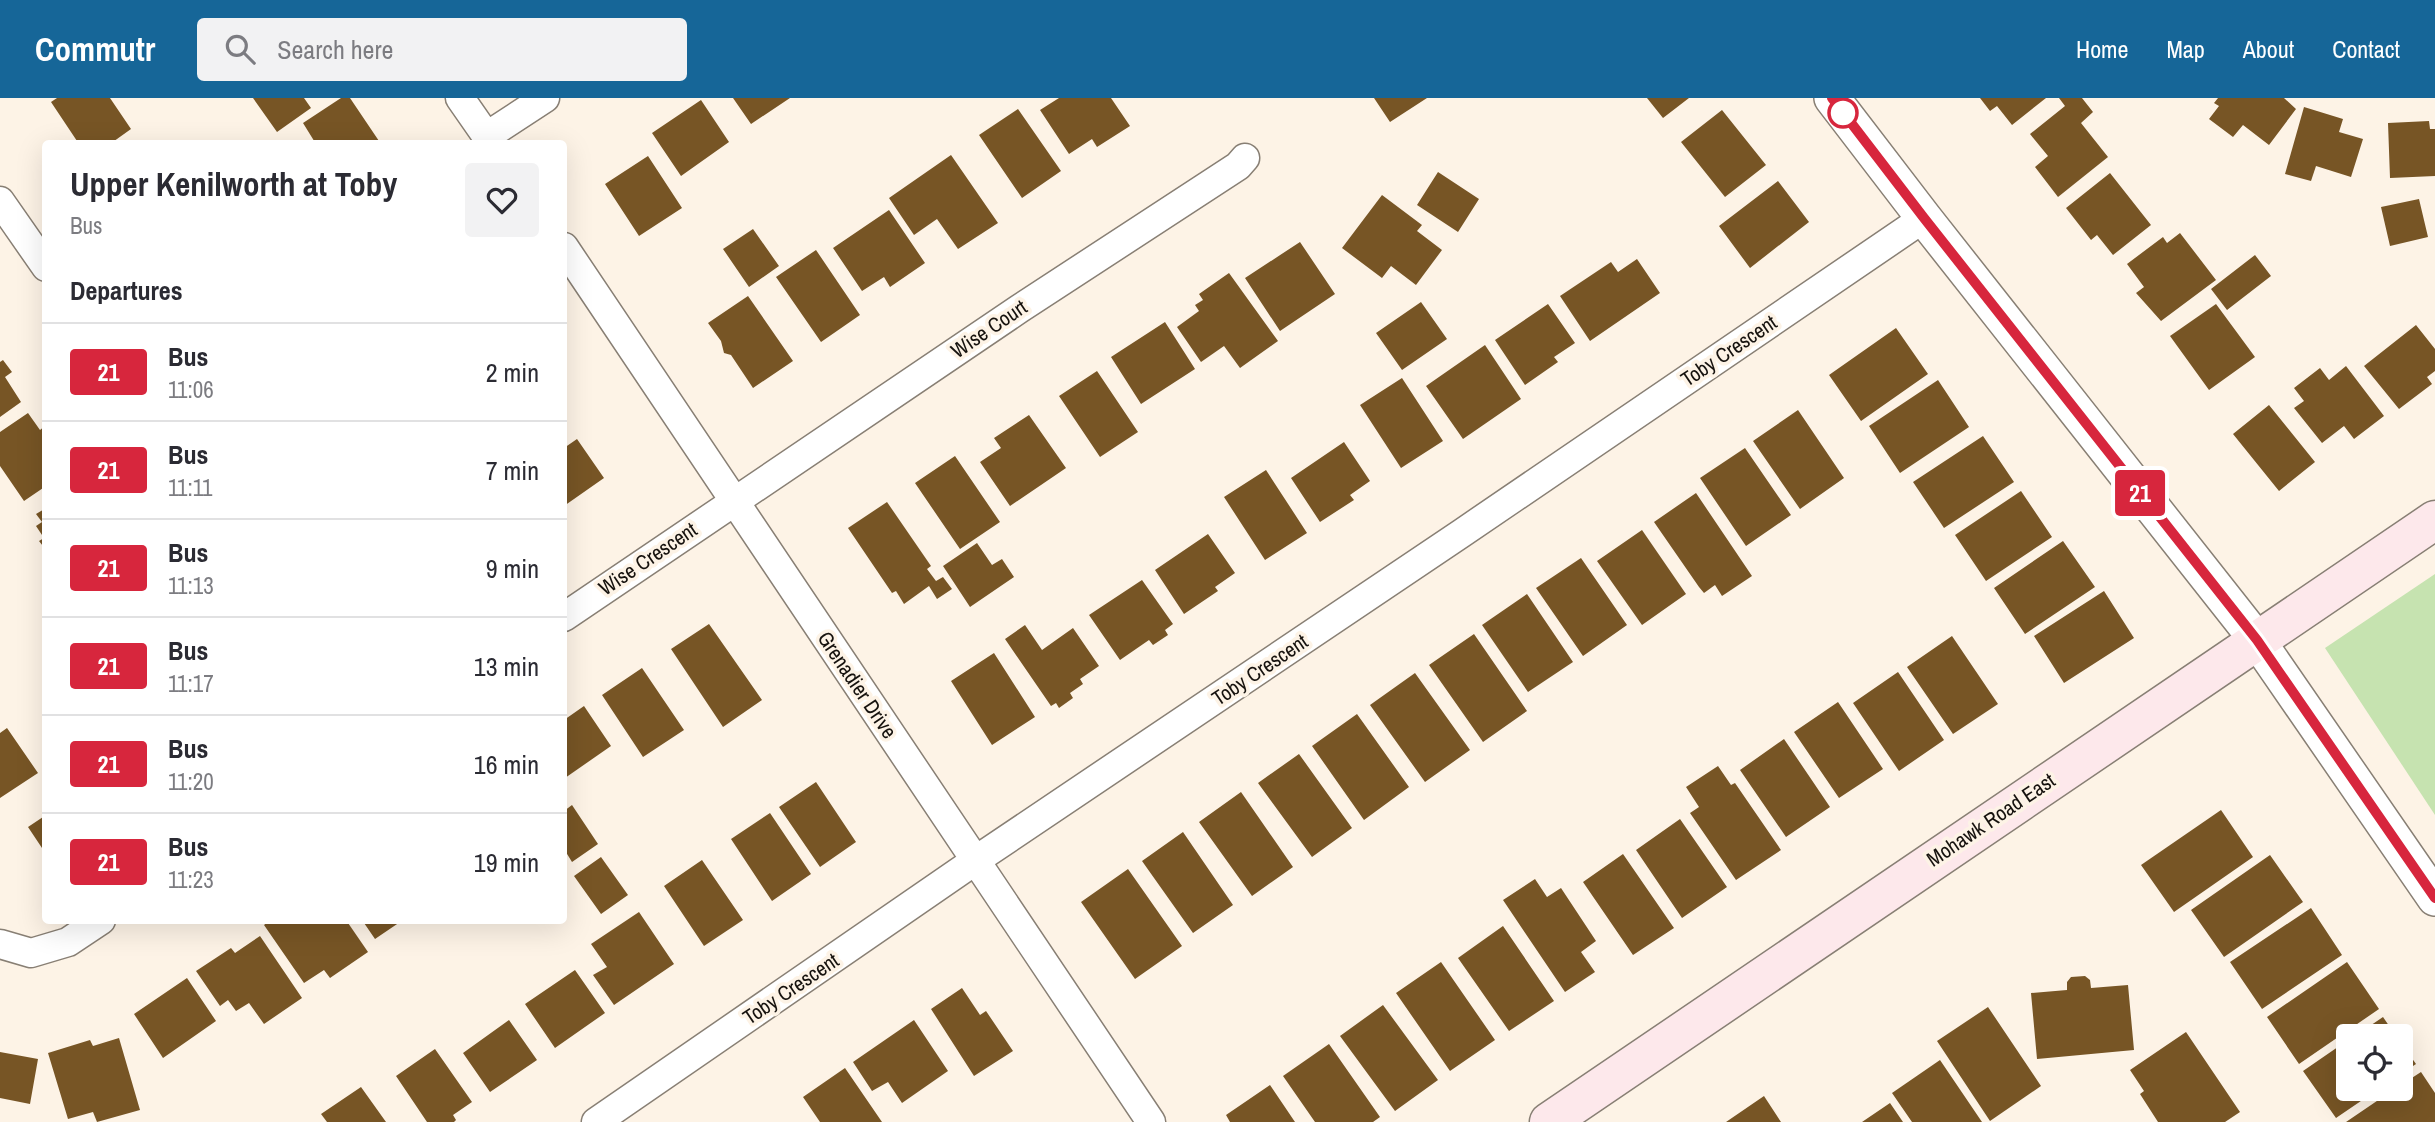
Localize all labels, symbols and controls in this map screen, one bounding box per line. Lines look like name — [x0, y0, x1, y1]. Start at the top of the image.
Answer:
search box — [197, 18, 687, 81]
text: Commutr — [35, 27, 155, 71]
icon: search — [221, 30, 259, 68]
text: Search here — [277, 32, 393, 67]
text: Home — [2076, 33, 2128, 65]
text: Map — [2166, 33, 2205, 65]
text: About — [2243, 33, 2294, 65]
text: Contact — [2332, 33, 2400, 65]
unlabelled marker — [1828, 98, 1858, 128]
text: Upper Kenilworth at Toby — [70, 162, 397, 206]
button: heart — [465, 163, 539, 237]
text: Bus — [70, 210, 103, 241]
text: Departures — [70, 273, 183, 308]
street label: Wise Court — [945, 292, 1033, 365]
street label: Toby Crescent — [1675, 308, 1783, 393]
text: Bus — [168, 339, 208, 374]
text: 2 min — [486, 355, 539, 390]
text: 21 — [98, 356, 119, 388]
text: 11:06 — [168, 374, 214, 405]
text: Bus — [168, 437, 208, 472]
text: 7 min — [486, 453, 539, 488]
text: 21 — [98, 454, 119, 486]
line badge: 21 — [2108, 470, 2172, 516]
text: 11:11 — [168, 472, 212, 503]
text: 21 — [2129, 477, 2151, 509]
street label: Wise Crescent — [593, 515, 703, 602]
text: Bus — [168, 535, 208, 570]
text: 9 min — [486, 551, 539, 586]
text: 21 — [98, 552, 119, 584]
text: 11:13 — [168, 570, 214, 601]
street label: Grenadier Drive — [811, 625, 904, 744]
street label: Toby Crescent — [1206, 627, 1314, 712]
text: Bus — [168, 633, 208, 668]
text: 13 min — [474, 649, 539, 684]
text: 21 — [98, 650, 119, 682]
text: 11:17 — [168, 668, 214, 699]
text: Bus — [168, 731, 208, 766]
text: 16 min — [474, 747, 539, 782]
text: 21 — [98, 748, 119, 780]
text: 11:20 — [168, 766, 214, 797]
street label: Mohawk Road East — [1921, 766, 2061, 873]
text: Bus — [168, 829, 208, 864]
text: 19 min — [474, 845, 539, 880]
text: 21 — [98, 846, 119, 878]
text: 11:23 — [168, 864, 214, 895]
street label: Toby Crescent — [737, 946, 845, 1031]
map controls — [2336, 1024, 2413, 1101]
button: locate — [2336, 1024, 2413, 1101]

